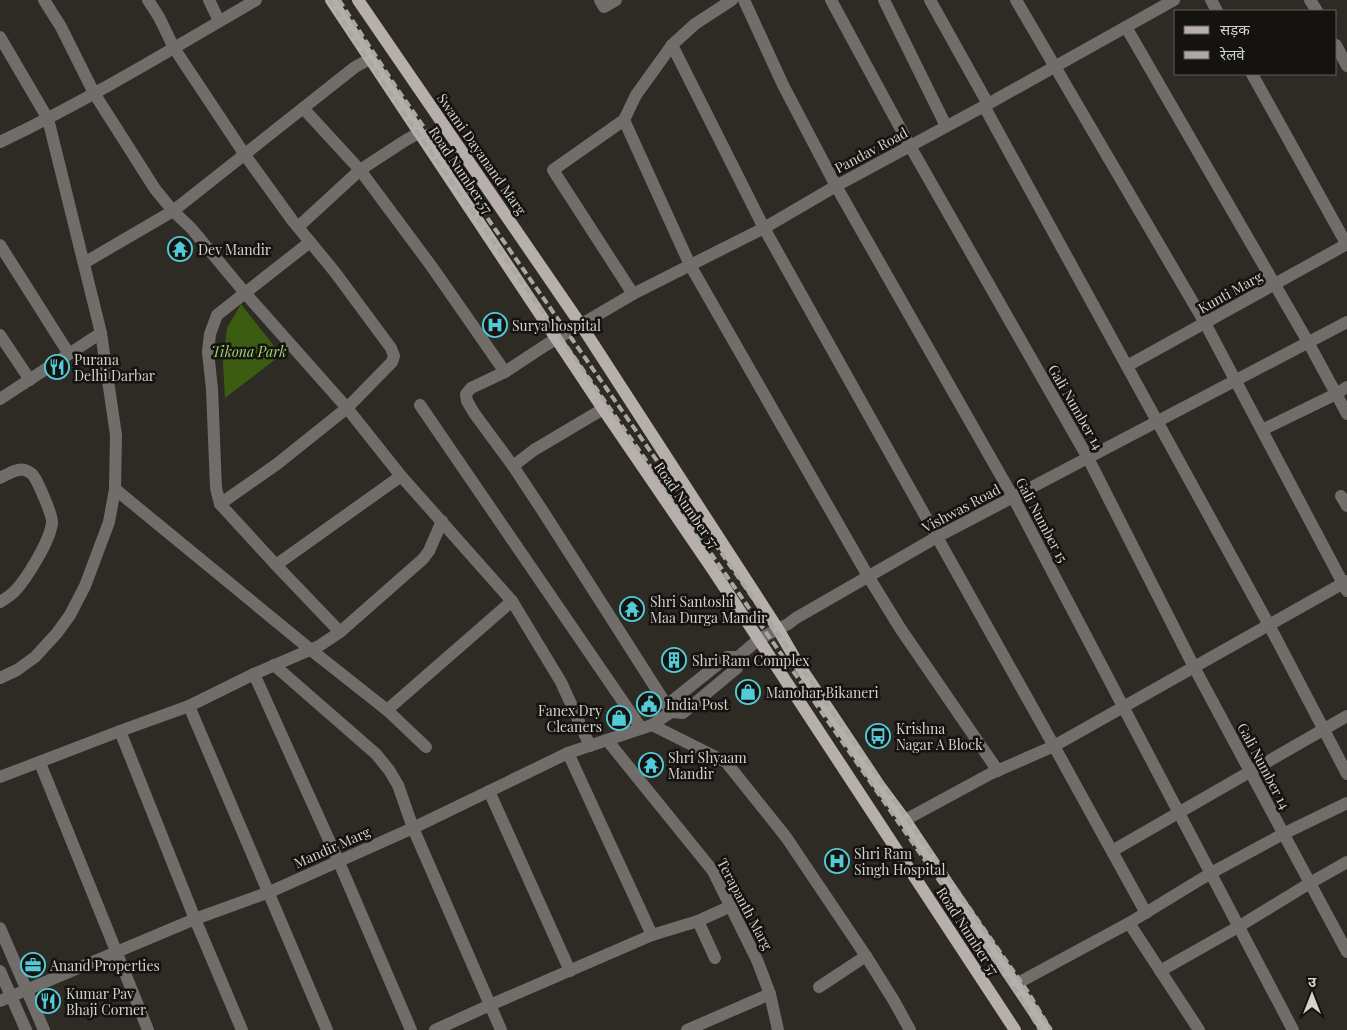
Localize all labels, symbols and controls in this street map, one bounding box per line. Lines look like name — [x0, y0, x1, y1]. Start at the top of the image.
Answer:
legend — [1174, 10, 1337, 75]
text: सड़क — [1220, 19, 1250, 39]
text: रेलवे — [1219, 44, 1245, 64]
street label: Swami Dayanand Marg — [433, 90, 531, 219]
street label: Road Number 57 — [425, 123, 497, 218]
street label: Pandav Road — [831, 123, 911, 177]
temple icon: Dev Mandir — [167, 236, 193, 262]
place label: Dev Mandir — [198, 240, 272, 259]
street label: Kunti Marg — [1194, 266, 1266, 318]
hospital icon: Surya hospital — [482, 312, 508, 338]
place label: Surya hospital — [512, 316, 601, 335]
park label: Tikona Park — [212, 342, 286, 361]
place label: Purana Delhi Darbar — [74, 350, 156, 385]
restaurant icon: Purana Delhi Darbar — [44, 354, 70, 380]
street label: Gali Number 14 — [1044, 361, 1108, 453]
street label: Road Number 57 — [650, 458, 724, 552]
street label: Gali Number 15 — [1012, 474, 1072, 566]
street label: Vishwas Road — [918, 479, 1003, 537]
place label: Shri Santoshi Maa Durga Mandir — [650, 592, 768, 627]
temple icon: Shri Santoshi Maa Durga Mandir — [619, 596, 645, 622]
building icon: Shri Ram Complex — [661, 647, 687, 673]
place label: Shri Ram Complex — [692, 651, 810, 670]
shop icon: Manohar Bikaneri — [735, 679, 761, 705]
place label: Manohar Bikaneri — [766, 683, 879, 702]
public building icon: India Post — [636, 691, 662, 717]
place label: India Post — [666, 695, 730, 714]
place label: Fanex Dry Cleaners — [538, 701, 602, 736]
shop icon: Fanex Dry Cleaners — [606, 705, 632, 731]
place label: Krishna Nagar A Block — [896, 719, 983, 754]
street label: Gali Number 14 — [1233, 720, 1295, 812]
bus stop icon: Krishna Nagar A Block — [865, 723, 891, 749]
place label: Shri Shyaam Mandir — [668, 748, 747, 783]
temple icon: Shri Shyaam Mandir — [638, 752, 664, 778]
street label: Mandir Marg — [291, 821, 374, 872]
place label: Shri Ram Singh Hospital — [854, 844, 945, 879]
hospital icon: Shri Ram Singh Hospital — [824, 848, 850, 874]
street label: Terapanth Marg — [713, 855, 777, 954]
street label: Road Number 57 — [932, 883, 1004, 979]
office icon: Anand Properties — [20, 952, 46, 978]
place label: Anand Properties — [49, 956, 160, 975]
north arrow — [1287, 970, 1337, 1020]
text: उ — [1308, 972, 1317, 991]
place label: Kumar Pav Bhaji Corner — [66, 984, 147, 1019]
restaurant icon: Kumar Pav Bhaji Corner — [35, 988, 61, 1014]

